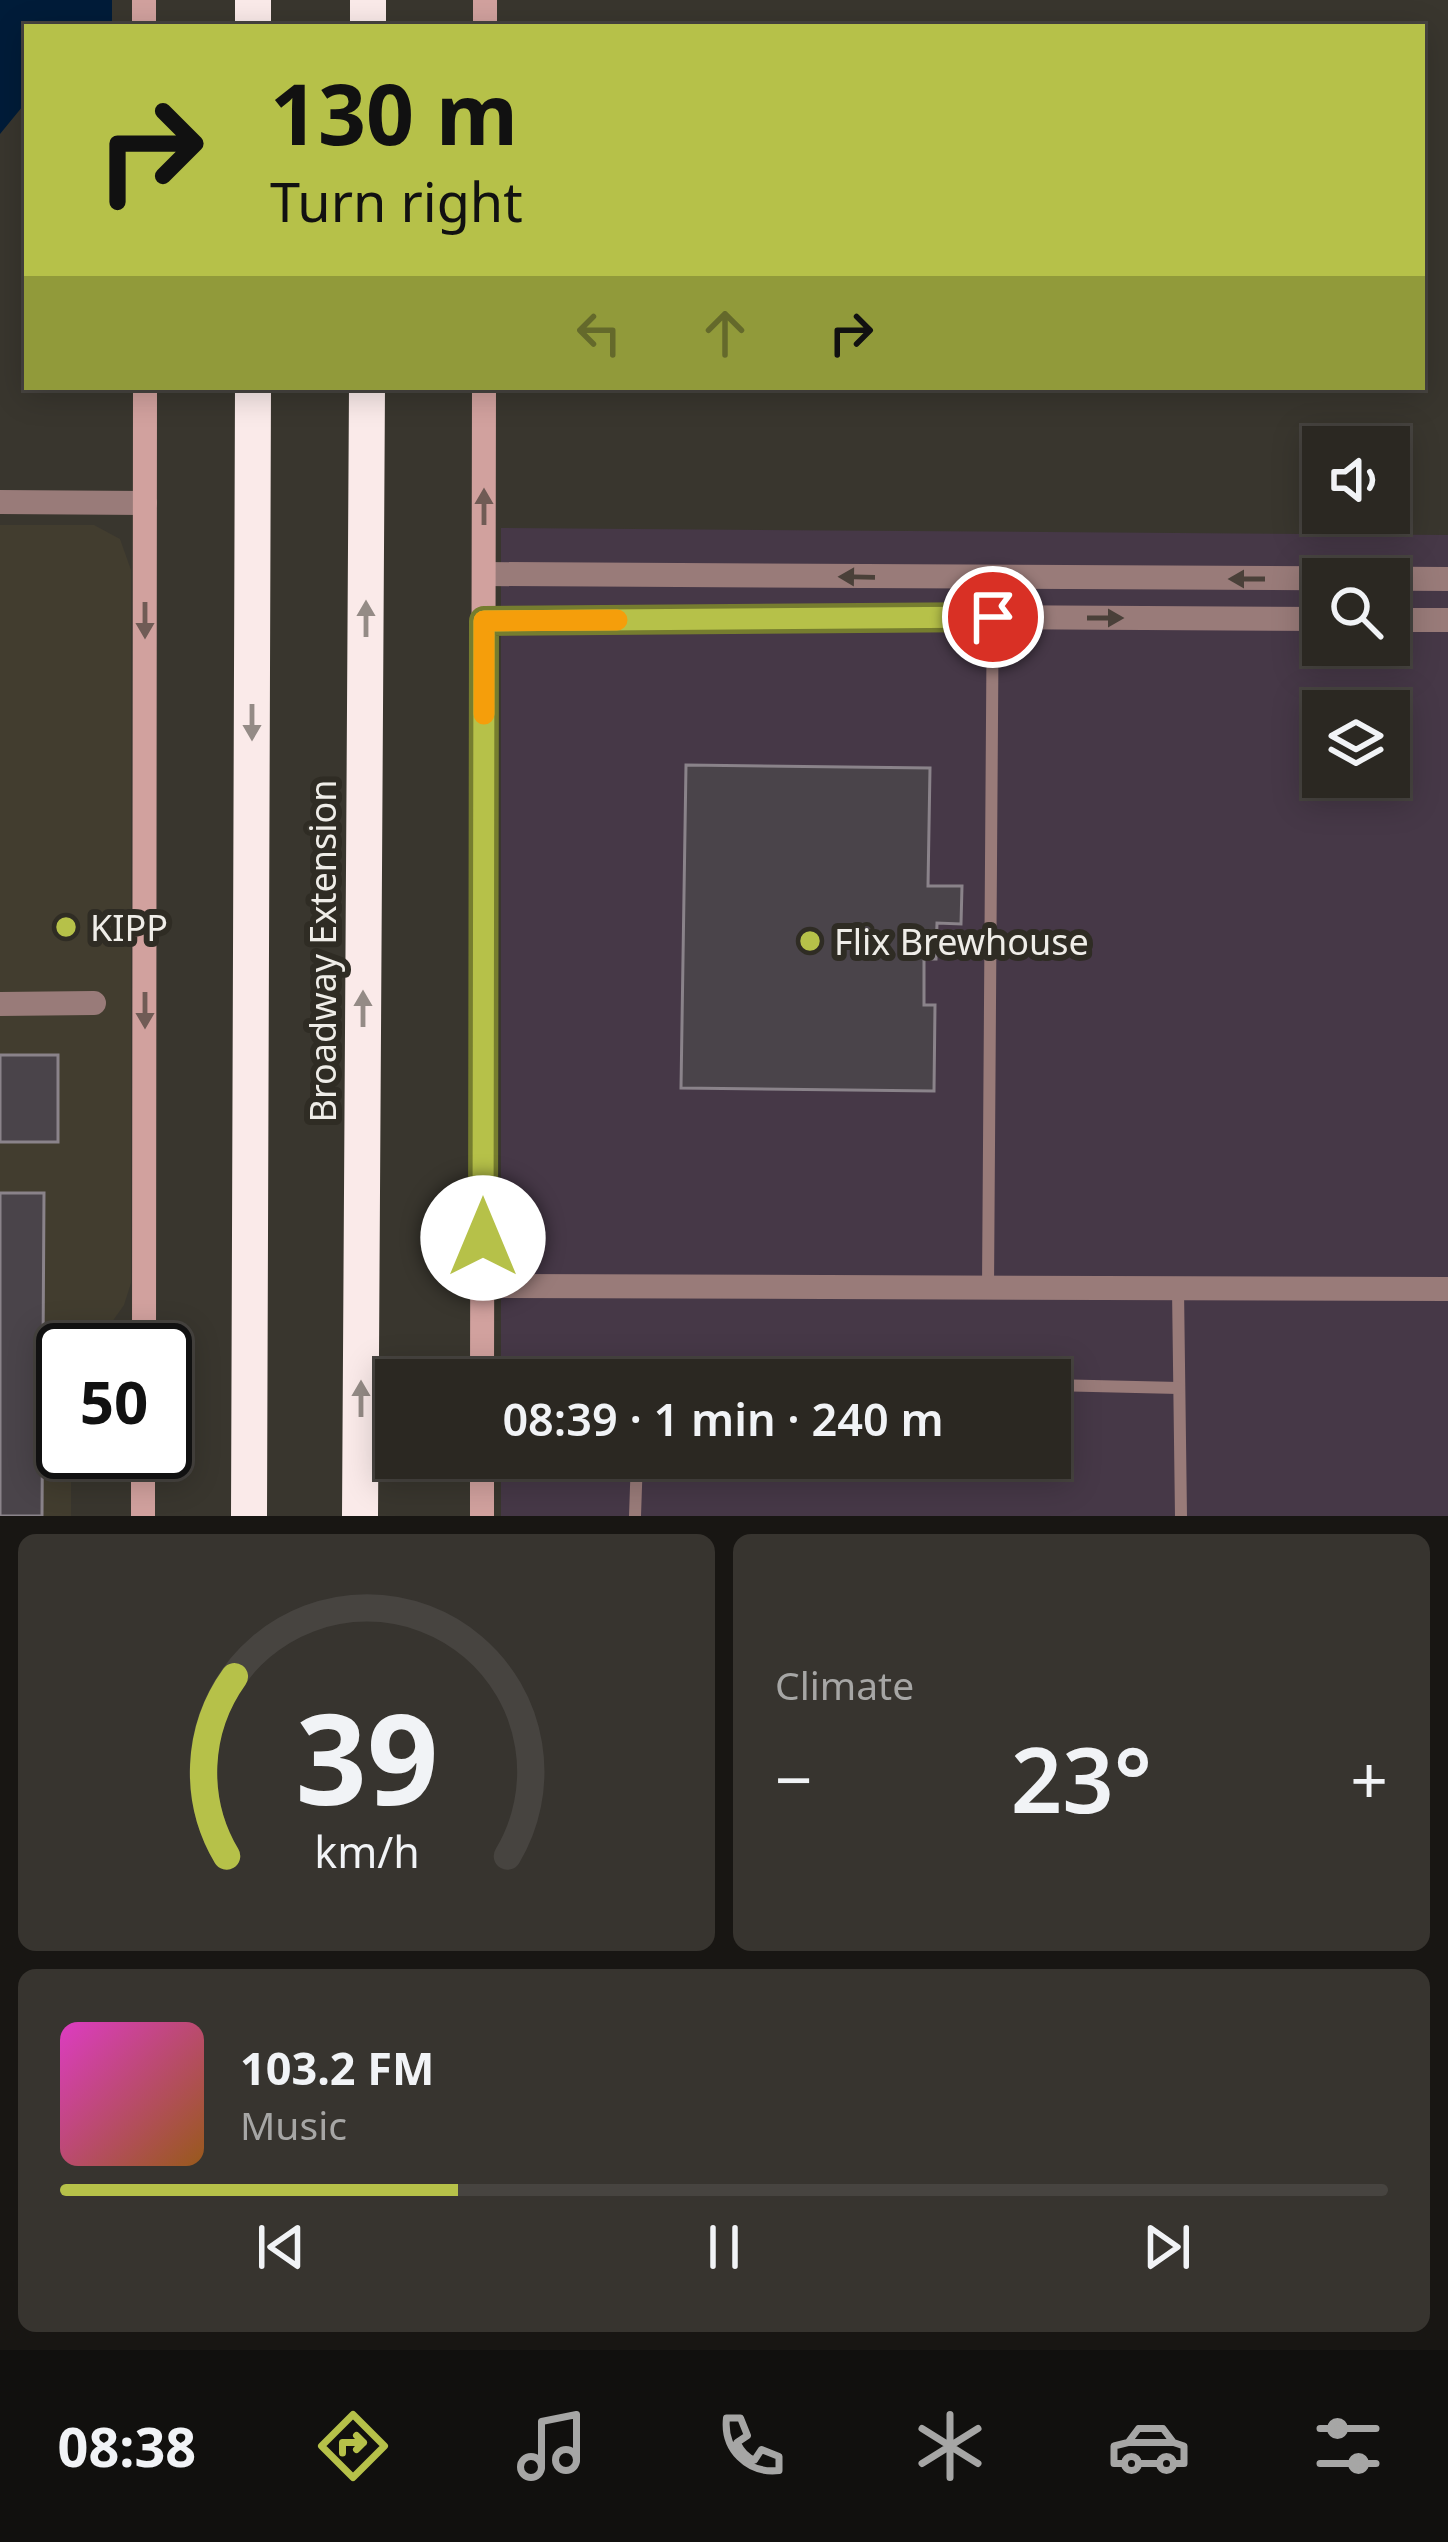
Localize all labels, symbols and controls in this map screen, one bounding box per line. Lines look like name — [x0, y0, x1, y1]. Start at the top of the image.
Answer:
text: 130 m — [270, 55, 518, 170]
icon: right — [72, 72, 228, 228]
text: Turn right — [270, 164, 523, 238]
icon: left — [566, 300, 632, 366]
icon: ahead — [692, 300, 758, 366]
icon: right — [818, 300, 884, 366]
map controls — [1302, 426, 1410, 798]
button: sound — [1302, 426, 1410, 534]
one-way arrow — [474, 487, 494, 525]
button: search — [1302, 558, 1410, 666]
pin — [942, 566, 1044, 668]
one-way arrow — [837, 567, 875, 587]
one-way arrow — [1227, 569, 1265, 589]
icon: arrive — [960, 584, 1026, 650]
one-way arrow — [356, 599, 376, 637]
one-way arrow — [135, 602, 155, 640]
one-way arrow — [1087, 608, 1125, 628]
button: layers — [1302, 690, 1410, 798]
one-way arrow — [242, 704, 262, 742]
street label: Broadway Extension — [298, 779, 347, 1123]
place label: KIPP — [90, 903, 168, 952]
marker: KIPP — [53, 914, 79, 940]
place label: Flix Brewhouse — [834, 917, 1089, 966]
marker: Flix Brewhouse — [797, 928, 823, 954]
one-way arrow — [353, 989, 373, 1027]
one-way arrow — [135, 992, 154, 1030]
position arrow — [420, 1175, 546, 1301]
speed limit sign: 50 — [36, 1323, 192, 1479]
one-way arrow — [351, 1379, 370, 1417]
text: 08:39 · 1 min · 240 m — [502, 1388, 944, 1449]
text: Climate — [775, 1658, 914, 1711]
text: 39 — [295, 1672, 438, 1842]
text: 23° — [1011, 1717, 1152, 1839]
text: − — [775, 1733, 813, 1823]
text: + — [1350, 1733, 1388, 1823]
text: km/h — [314, 1821, 419, 1880]
text: 103.2 FM — [240, 2037, 434, 2098]
text: Music — [240, 2098, 347, 2151]
icon: previous — [248, 2214, 314, 2280]
icon: pause — [691, 2214, 757, 2280]
icon: next — [1134, 2214, 1200, 2280]
icon: directions — [311, 2404, 395, 2488]
icon: music — [510, 2404, 594, 2488]
icon: phone — [709, 2404, 793, 2488]
icon: climate — [908, 2404, 992, 2488]
icon: car — [1107, 2404, 1191, 2488]
icon: filters — [1306, 2404, 1390, 2488]
text: 08:38 — [58, 2409, 196, 2483]

